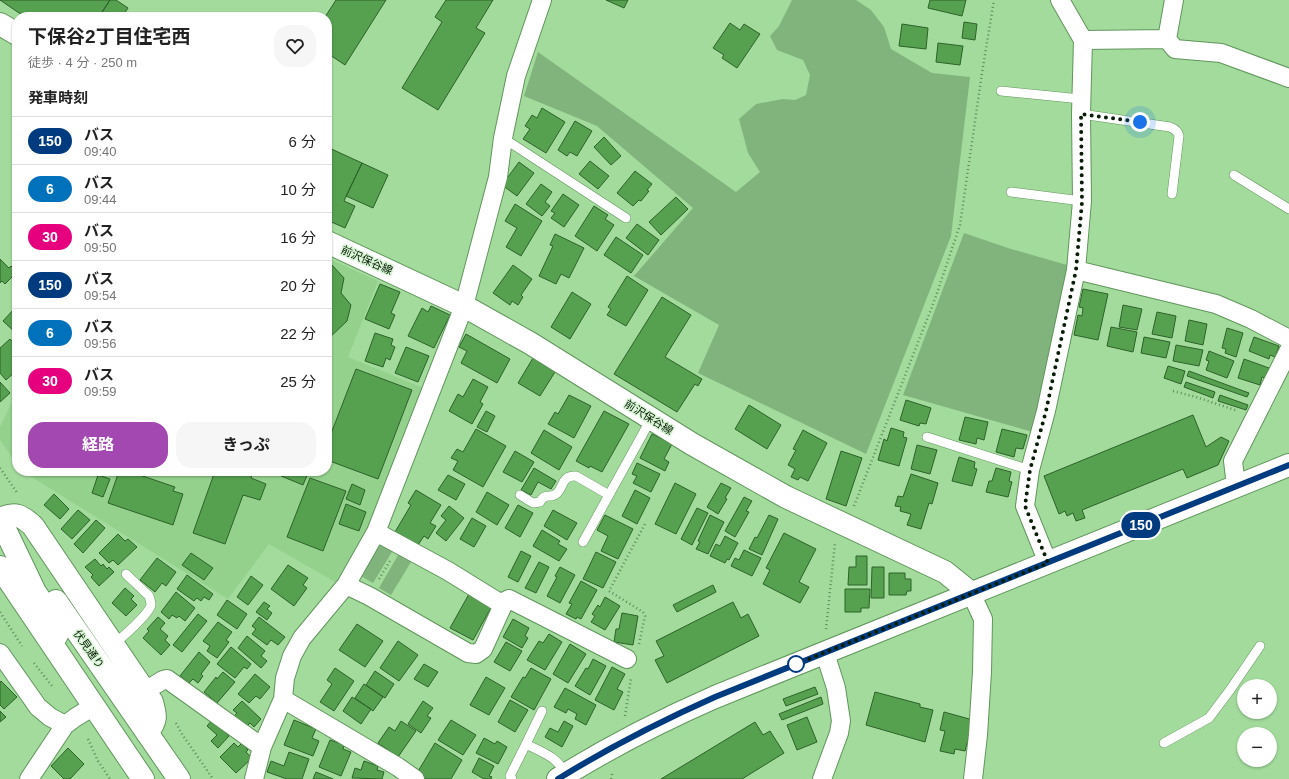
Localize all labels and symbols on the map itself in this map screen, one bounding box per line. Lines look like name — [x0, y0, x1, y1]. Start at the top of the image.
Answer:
your location — [1130, 112, 1150, 132]
street label: 前沢保谷線 — [339, 243, 395, 277]
street label: 前沢保谷線 — [622, 397, 676, 437]
line badge: 150 — [1118, 512, 1164, 538]
street label: 伏見通り — [71, 628, 107, 670]
unlabelled marker — [787, 655, 805, 673]

